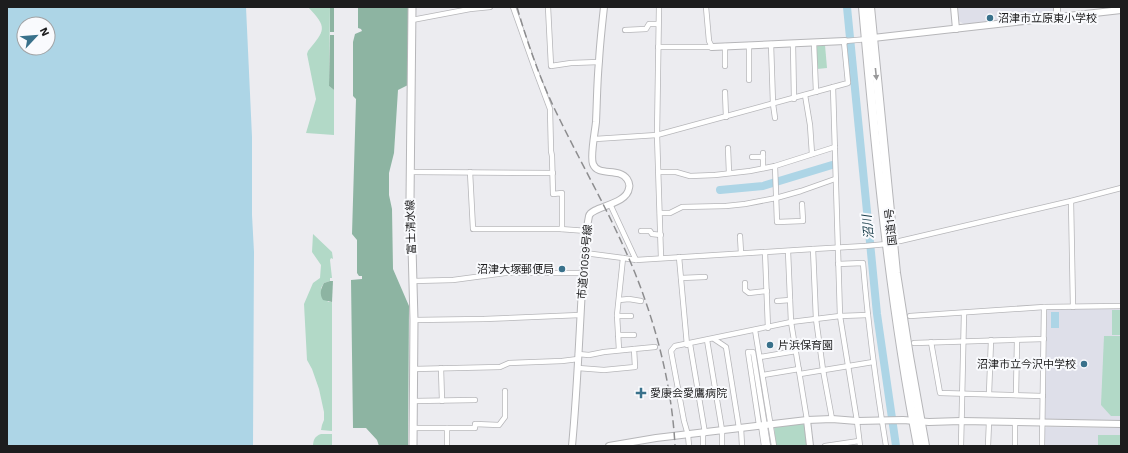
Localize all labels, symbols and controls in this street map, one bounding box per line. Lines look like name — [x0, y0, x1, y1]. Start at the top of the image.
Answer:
place label: 沼津市立原東小学校 — [998, 12, 1097, 25]
marker: 沼津市立原東小学校 — [985, 13, 995, 23]
north arrow — [16, 16, 56, 56]
text: N — [37, 25, 52, 38]
one-way arrow — [873, 68, 880, 80]
street label: 富士清水線 — [404, 199, 418, 255]
street label: 国道1号 — [883, 208, 899, 246]
water label: 沼川 — [860, 212, 876, 240]
street label: 市道01059号線 — [575, 224, 595, 300]
place label: 沼津大塚郵便局 — [477, 263, 554, 276]
marker: 沼津大塚郵便局 — [557, 264, 567, 274]
place label: 片浜保育園 — [778, 339, 833, 352]
marker: 片浜保育園 — [765, 340, 775, 350]
place label: 沼津市立今沢中学校 — [977, 358, 1076, 371]
marker: 沼津市立今沢中学校 — [1079, 359, 1089, 369]
marker: 愛康会愛鷹病院 — [635, 387, 647, 399]
place label: 愛康会愛鷹病院 — [650, 387, 727, 400]

